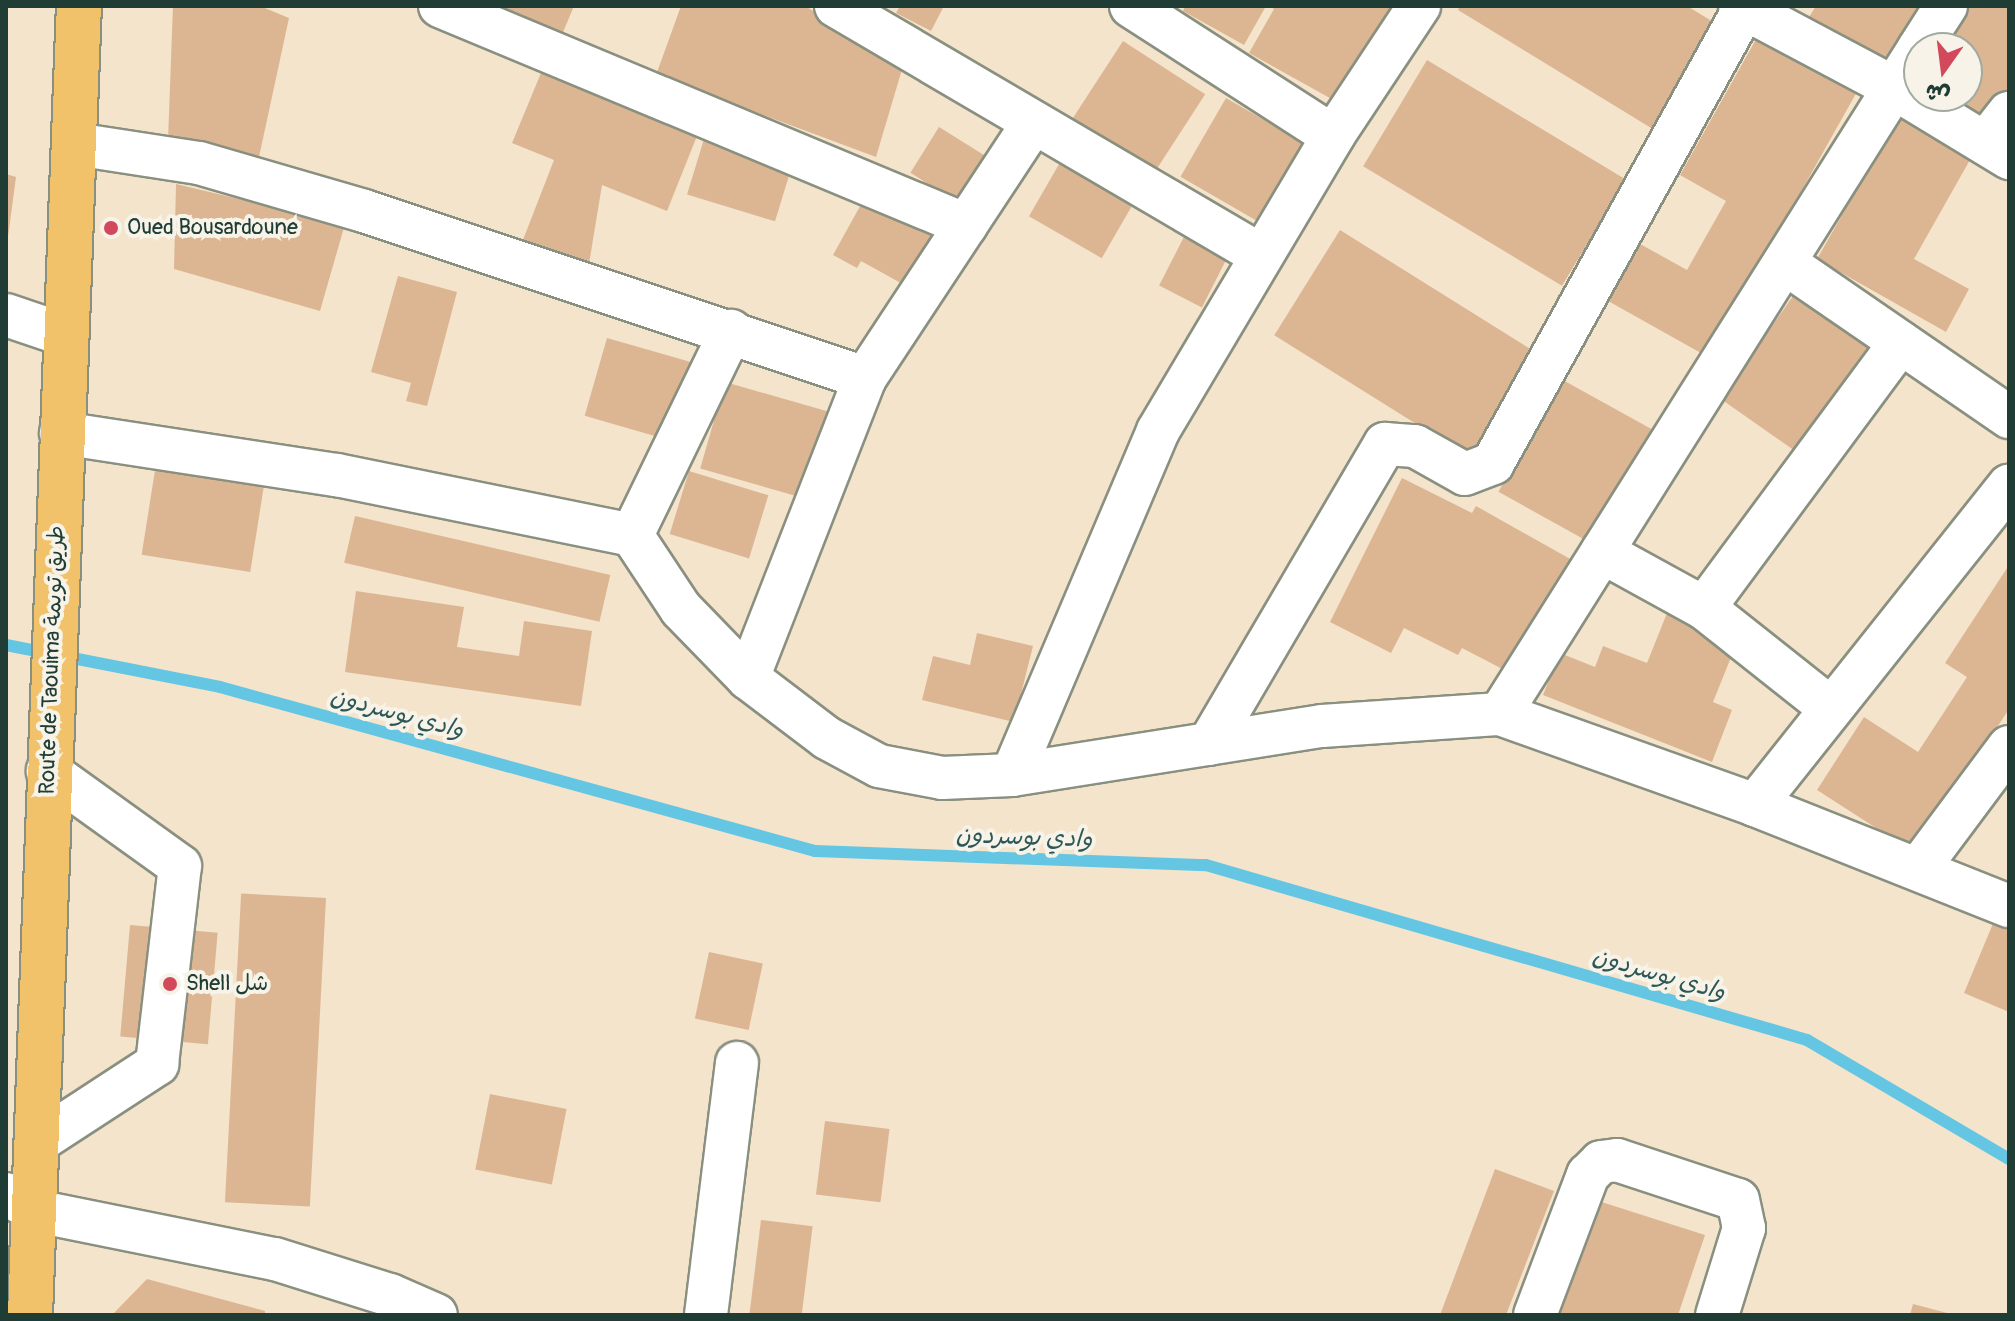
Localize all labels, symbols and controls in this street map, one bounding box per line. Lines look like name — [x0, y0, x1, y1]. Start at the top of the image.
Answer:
north arrow — [1903, 32, 1983, 112]
text: ش — [1923, 77, 1953, 110]
place label: Oued Bousardoune — [127, 215, 298, 241]
marker: Oued Bousardoune — [102, 219, 120, 237]
street label: Route de Taouima طريق تويمة — [34, 525, 70, 795]
water label: وادي بوسردون — [327, 681, 467, 745]
water label: وادي بوسردون — [955, 820, 1093, 854]
water label: وادي بوسردون — [1589, 941, 1729, 1007]
place label: Shell شل — [186, 971, 268, 997]
marker: Shell شل — [161, 975, 179, 993]

